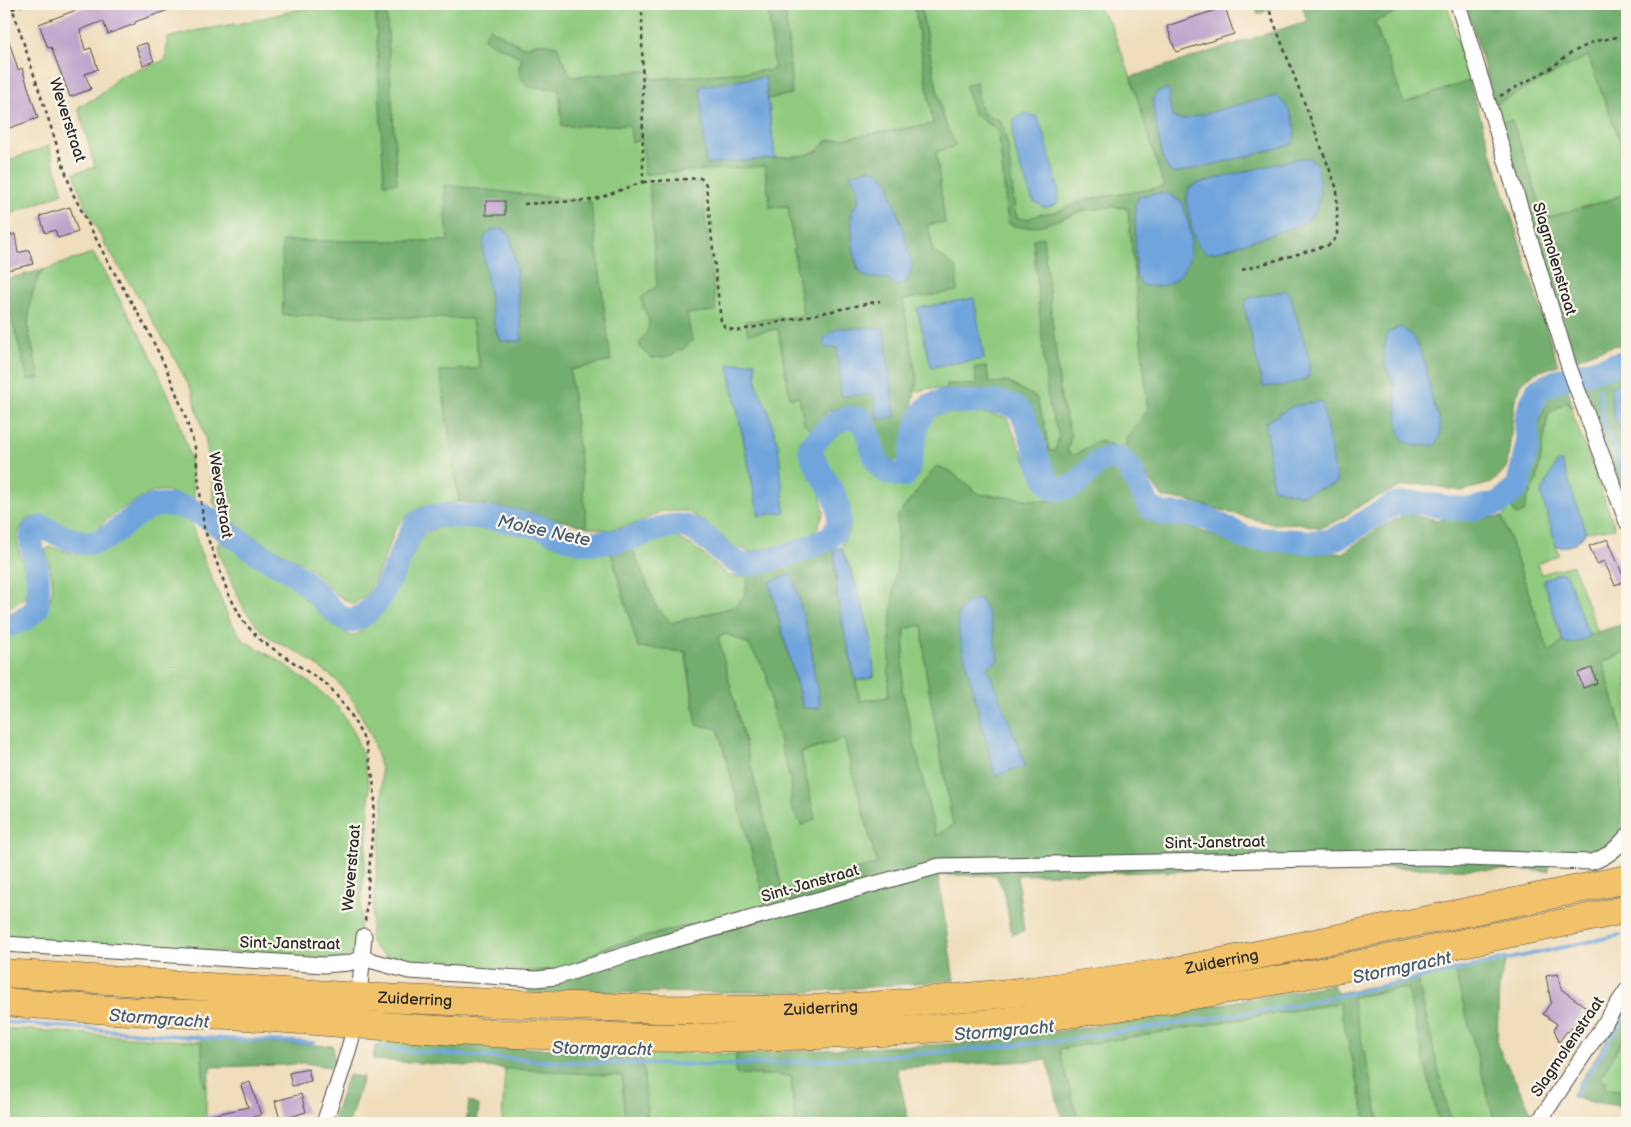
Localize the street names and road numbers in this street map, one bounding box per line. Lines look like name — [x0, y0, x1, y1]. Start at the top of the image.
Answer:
street label: Weverstraat — [44, 76, 90, 164]
street label: Slagmolenstraat — [1528, 200, 1580, 318]
street label: Weverstraat — [204, 450, 236, 540]
street label: Weverstraat — [339, 824, 365, 912]
street label: Sint-Janstraat — [1165, 833, 1266, 853]
street label: Sint-Janstraat — [759, 861, 861, 907]
street label: Sint-Janstraat — [240, 934, 341, 954]
street label: Zuiderring — [1183, 945, 1260, 979]
street label: Zuiderring — [377, 988, 453, 1011]
street label: Slagmolenstraat — [1527, 993, 1609, 1101]
street label: Zuiderring — [782, 997, 859, 1020]

